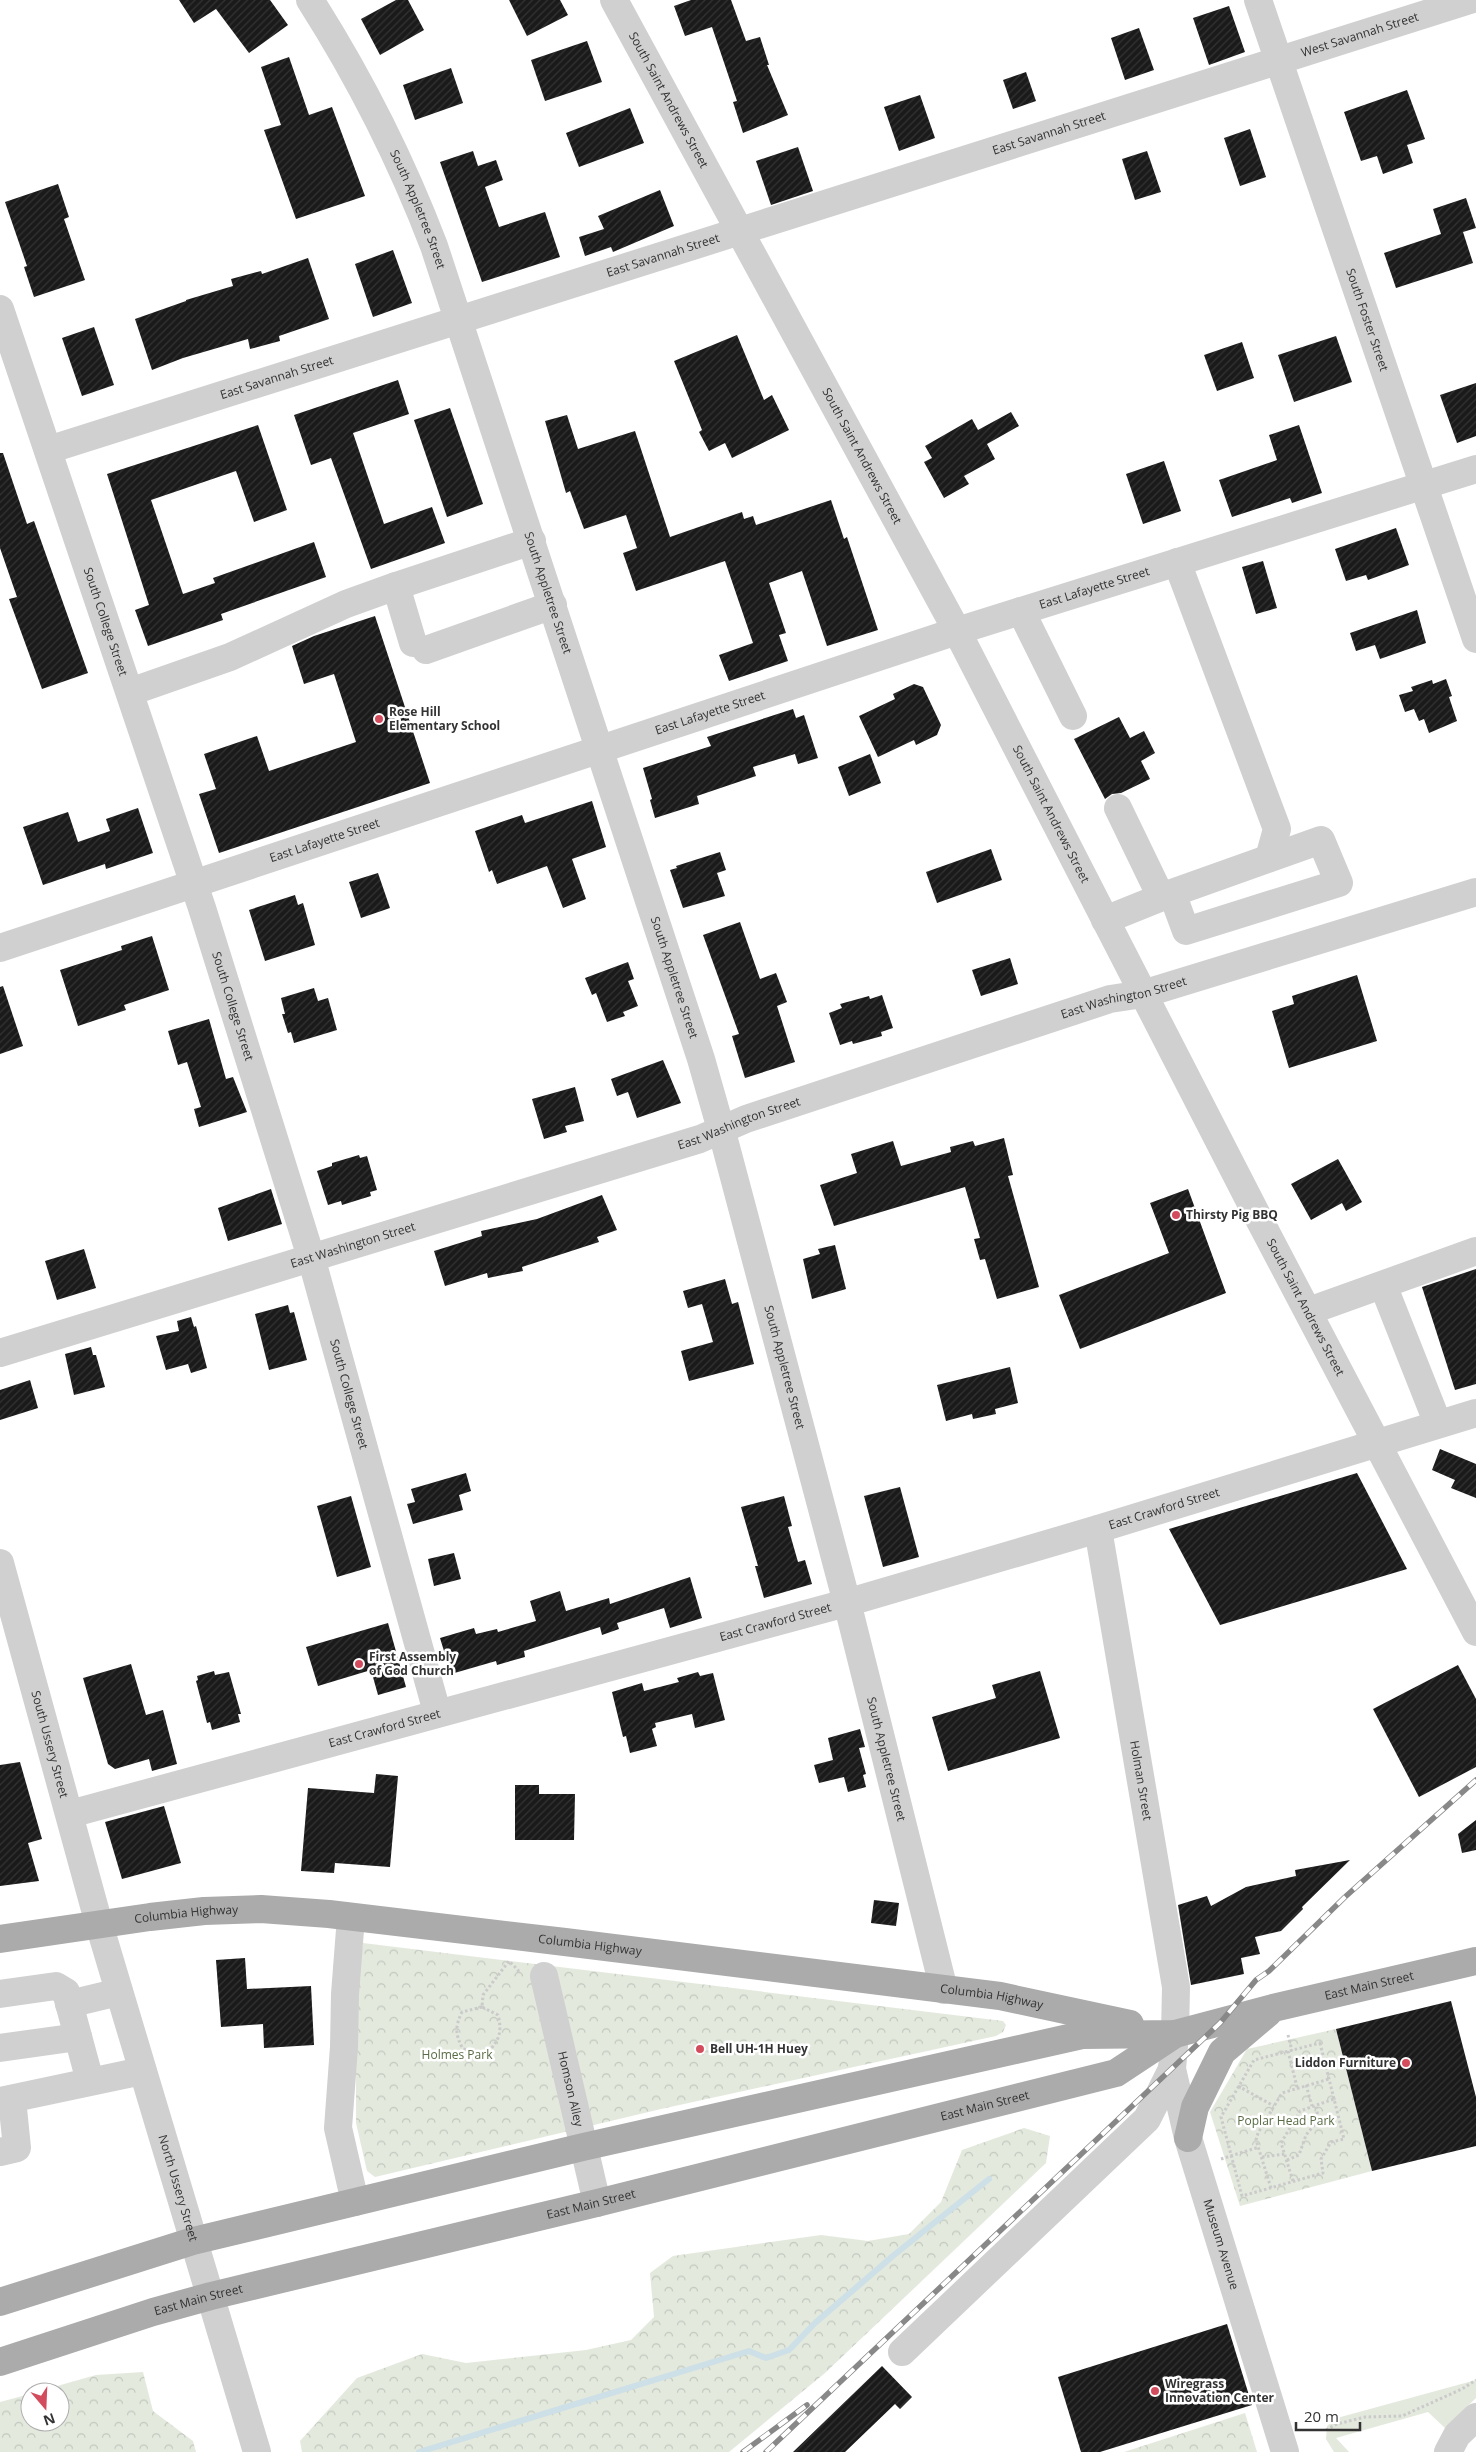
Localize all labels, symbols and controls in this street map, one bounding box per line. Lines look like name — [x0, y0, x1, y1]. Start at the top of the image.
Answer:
street label: West Savannah Street — [1299, 8, 1421, 61]
street label: South Saint Andrews Street — [625, 29, 713, 171]
street label: East Savannah Street — [990, 107, 1108, 159]
street label: South Appletree Street — [386, 147, 450, 271]
street label: East Savannah Street — [604, 229, 722, 281]
street label: South Foster Street — [1342, 266, 1393, 373]
street label: East Savannah Street — [218, 351, 335, 403]
street label: South Saint Andrews Street — [818, 385, 906, 527]
street label: South Appletree Street — [520, 529, 576, 656]
street label: East Lafayette Street — [1037, 562, 1152, 613]
street label: South College Street — [80, 565, 132, 678]
street label: East Lafayette Street — [653, 686, 767, 738]
place label: Rose Hill Elementary School — [389, 703, 500, 734]
marker: Rose Hill Elementary School — [373, 713, 385, 725]
street label: South Saint Andrews Street — [1009, 742, 1094, 886]
street label: East Lafayette Street — [267, 814, 382, 866]
street label: South Appletree Street — [647, 914, 703, 1041]
street label: South College Street — [208, 949, 258, 1063]
street label: East Washington Street — [1058, 972, 1188, 1023]
street label: East Washington Street — [676, 1093, 802, 1153]
place label: Thirsty Pig BBQ — [1186, 1206, 1278, 1223]
marker: Thirsty Pig BBQ — [1170, 1209, 1182, 1221]
street label: East Washington Street — [288, 1218, 417, 1272]
street label: South Saint Andrews Street — [1263, 1236, 1349, 1379]
street label: South Appletree Street — [760, 1303, 809, 1431]
street label: South College Street — [326, 1337, 373, 1451]
street label: East Crawford Street — [1106, 1483, 1222, 1533]
street label: East Crawford Street — [717, 1598, 833, 1645]
place label: First Assembly of God Church — [369, 1648, 456, 1679]
marker: First Assembly of God Church — [353, 1658, 365, 1670]
street label: South Ussery Street — [27, 1689, 73, 1800]
street label: South Appletree Street — [863, 1695, 910, 1823]
street label: East Crawford Street — [327, 1705, 442, 1751]
street label: Holman Street — [1126, 1739, 1156, 1822]
street label: Columbia Highway — [133, 1901, 239, 1927]
street label: Columbia Highway — [537, 1930, 644, 1960]
street label: East Main Street — [1323, 1967, 1415, 2004]
street label: Columbia Highway — [939, 1980, 1046, 2013]
place label: Bell UH-1H Huey — [710, 2040, 808, 2057]
marker: Bell UH-1H Huey — [694, 2043, 706, 2055]
park label: Holmes Park — [422, 2046, 493, 2063]
street label: Homson Alley — [554, 2049, 588, 2129]
place label: Liddon Furniture — [1295, 2054, 1396, 2071]
marker: Liddon Furniture — [1400, 2057, 1412, 2069]
street label: East Main Street — [939, 2086, 1031, 2125]
park label: Poplar Head Park — [1237, 2112, 1335, 2129]
street label: North Ussery Street — [155, 2133, 202, 2243]
street label: East Main Street — [545, 2185, 637, 2223]
street label: Museum Avenue — [1199, 2197, 1243, 2292]
street label: East Main Street — [152, 2280, 244, 2319]
place label: Wiregrass Innovation Center — [1165, 2375, 1274, 2406]
north arrow — [20, 2382, 70, 2432]
marker: Wiregrass Innovation Center — [1149, 2385, 1161, 2397]
scale bar — [1296, 2400, 1360, 2432]
text: 20 m — [1304, 2406, 1339, 2426]
text: N — [41, 2409, 58, 2431]

